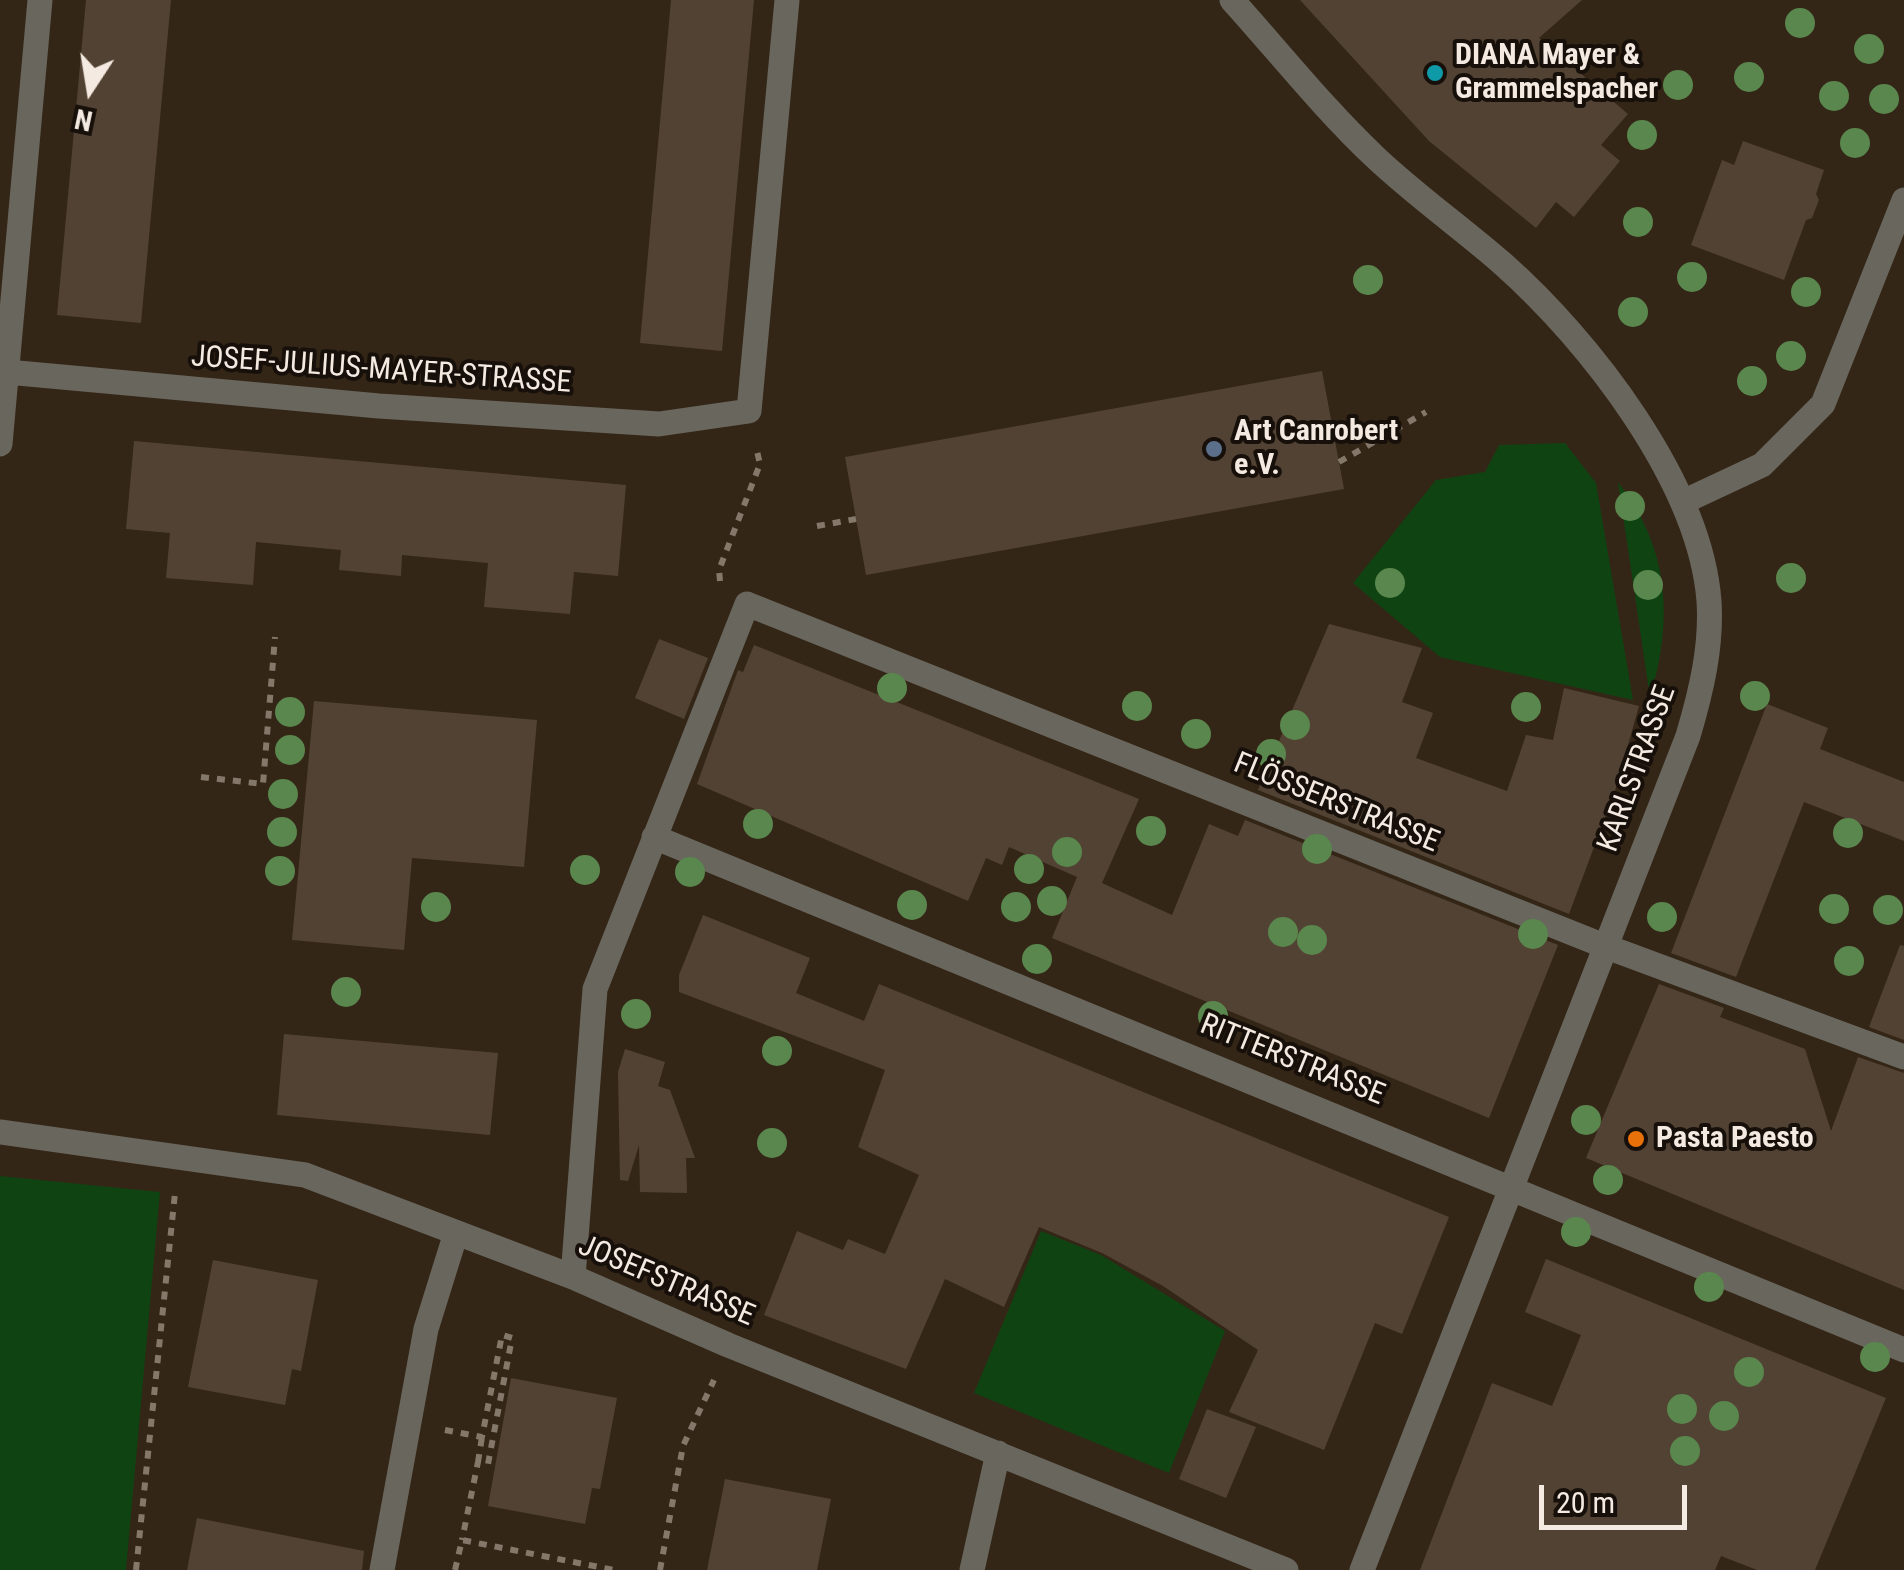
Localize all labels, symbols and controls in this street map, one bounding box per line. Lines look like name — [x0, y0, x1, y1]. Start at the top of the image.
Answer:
place label: DIANA Mayer & Grammelspacher — [1455, 38, 1658, 108]
north arrow — [40, 40, 140, 140]
marker: DIANA Mayer & Grammelspacher — [1424, 62, 1446, 84]
text: N — [72, 102, 95, 138]
street label: JOSEF-JULIUS-MAYER-STRASSE — [190, 340, 572, 402]
place label: Art Canrobert e.V. — [1234, 414, 1398, 484]
marker: Art Canrobert e.V. — [1203, 438, 1225, 460]
street label: KARLSTRASSE — [1591, 681, 1685, 857]
street label: FLÖSSERSTRASSE — [1228, 746, 1444, 862]
street label: RITTERSTRASSE — [1195, 1008, 1389, 1114]
place label: Pasta Paesto — [1656, 1121, 1814, 1157]
marker: Pasta Paesto — [1625, 1128, 1647, 1150]
street label: JOSEFSTRASSE — [573, 1229, 759, 1335]
scale bar — [1544, 1465, 1692, 1527]
text: 20 m — [1556, 1485, 1615, 1520]

